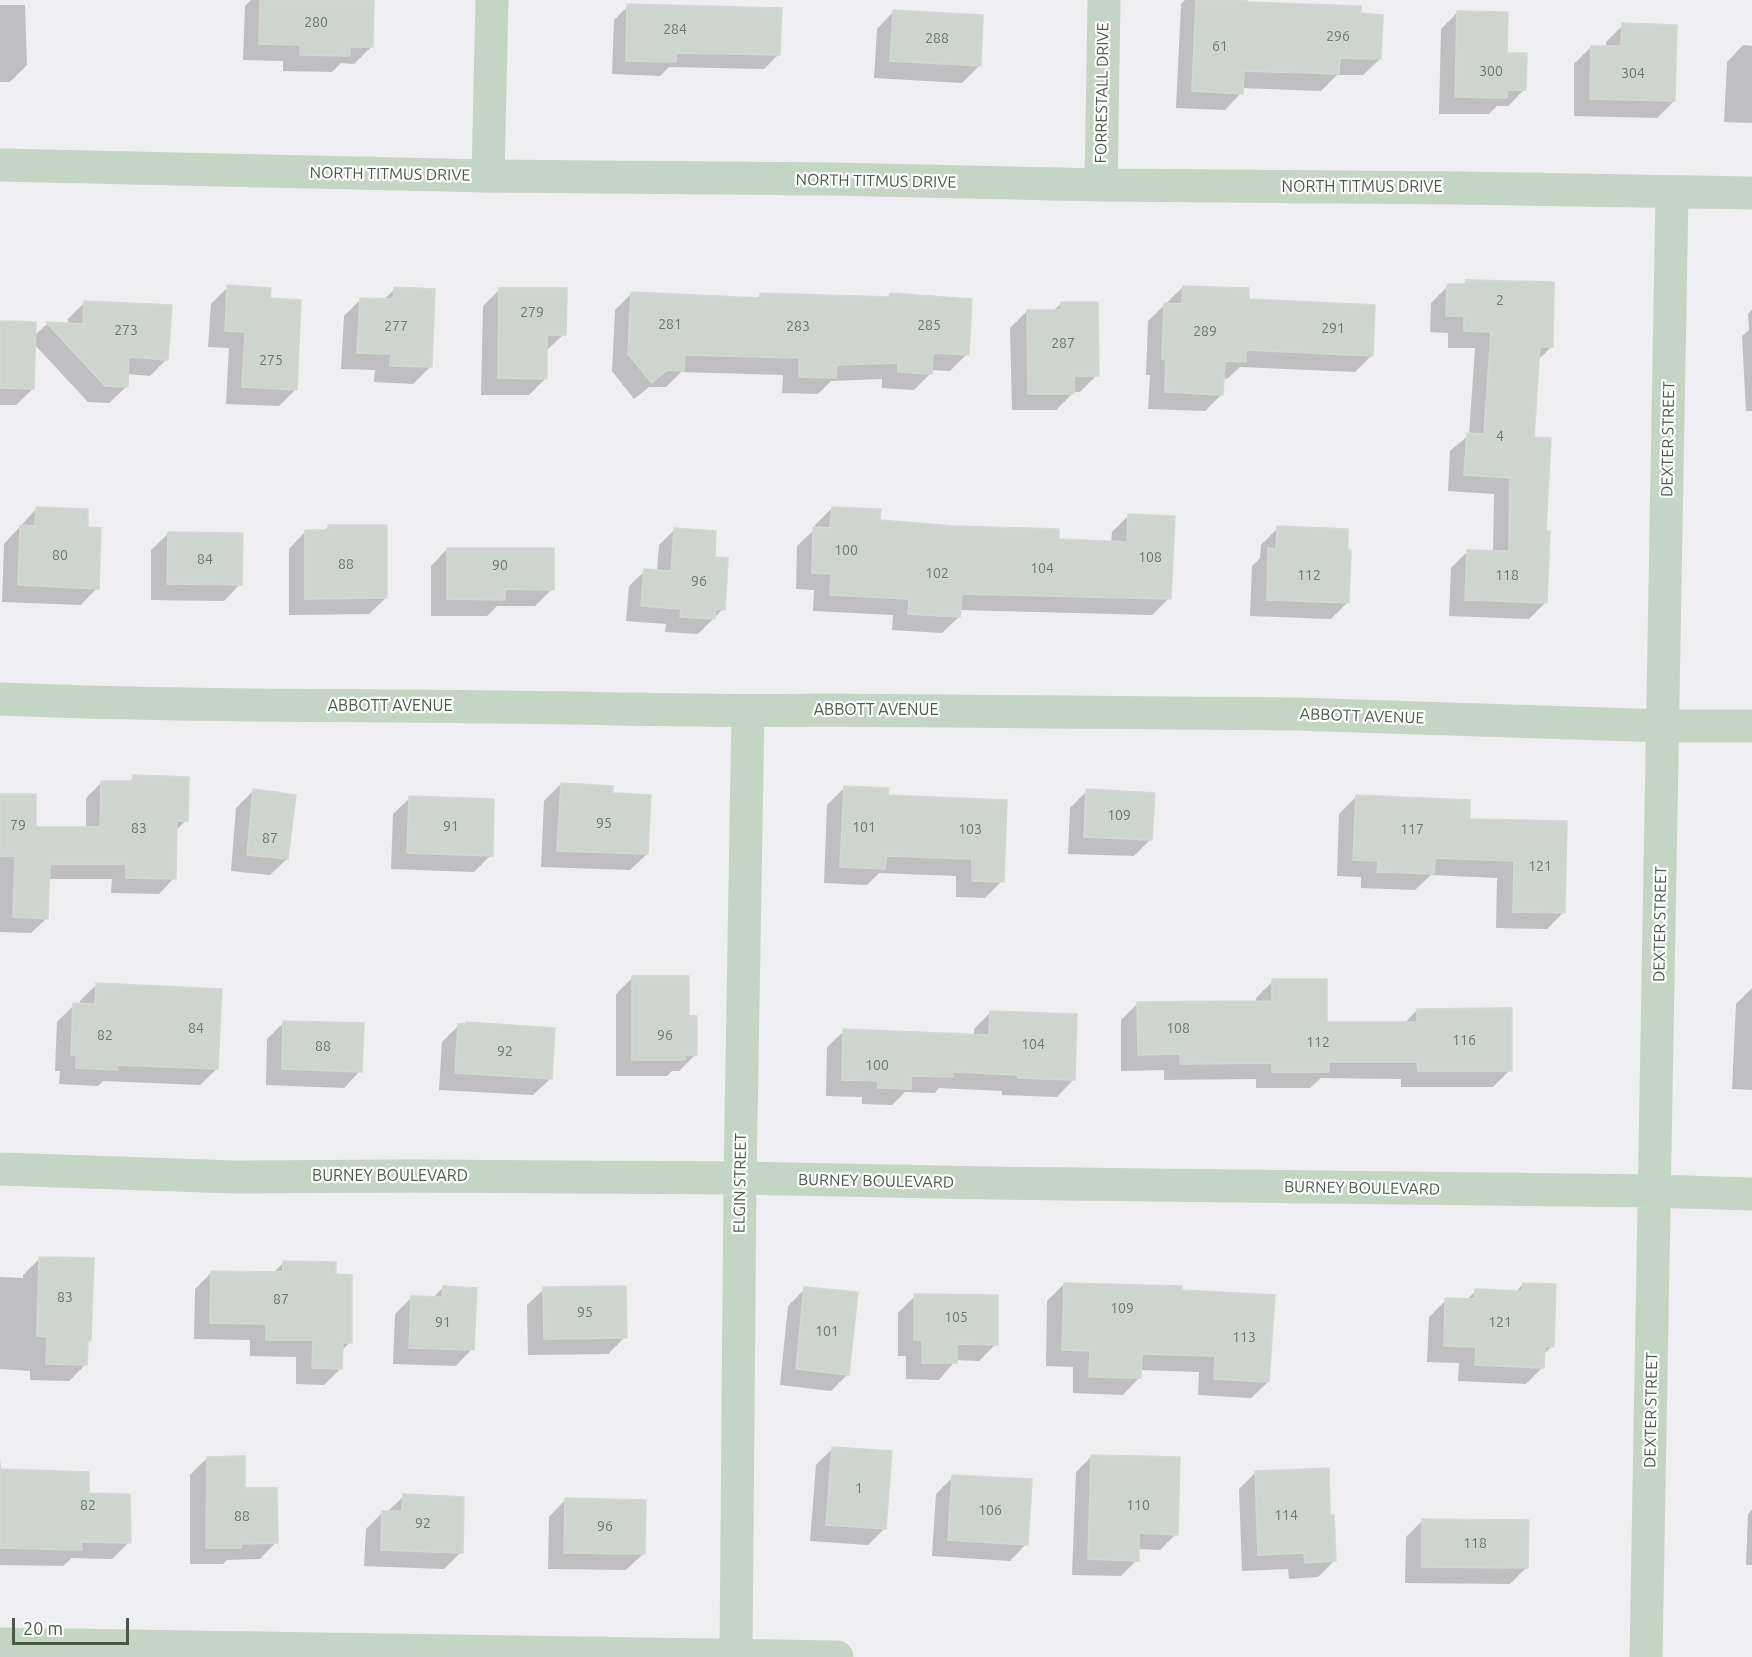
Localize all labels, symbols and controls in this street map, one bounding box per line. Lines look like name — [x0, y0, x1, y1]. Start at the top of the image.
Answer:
house number: 280 — [304, 14, 328, 30]
house number: 284 — [663, 21, 687, 37]
street label: FORRESTALL DRIVE — [1091, 22, 1113, 164]
house number: 296 — [1326, 28, 1350, 44]
house number: 288 — [925, 30, 949, 46]
house number: 61 — [1212, 38, 1228, 54]
house number: 300 — [1479, 63, 1503, 79]
house number: 304 — [1621, 65, 1645, 81]
street label: NORTH TITMUS DRIVE — [309, 163, 471, 185]
street label: NORTH TITMUS DRIVE — [795, 170, 957, 192]
street label: NORTH TITMUS DRIVE — [1282, 177, 1442, 197]
house number: 2 — [1496, 292, 1504, 308]
house number: 279 — [520, 304, 544, 320]
house number: 281 — [658, 316, 682, 332]
house number: 285 — [917, 317, 941, 333]
house number: 277 — [384, 318, 408, 334]
house number: 283 — [786, 318, 810, 334]
house number: 291 — [1321, 320, 1345, 336]
house number: 273 — [114, 322, 138, 338]
house number: 289 — [1193, 323, 1217, 339]
house number: 287 — [1051, 335, 1075, 351]
house number: 275 — [259, 352, 283, 368]
street label: DEXTER STREET — [1657, 381, 1679, 497]
house number: 4 — [1496, 428, 1504, 444]
house number: 100 — [834, 542, 858, 558]
house number: 80 — [52, 547, 68, 563]
house number: 108 — [1138, 549, 1162, 565]
house number: 84 — [197, 551, 213, 567]
house number: 88 — [338, 556, 354, 572]
house number: 90 — [492, 557, 508, 573]
house number: 104 — [1030, 560, 1054, 576]
house number: 102 — [925, 565, 949, 581]
house number: 112 — [1297, 567, 1321, 583]
house number: 118 — [1495, 567, 1519, 583]
house number: 96 — [691, 573, 707, 589]
street label: ABBOTT AVENUE — [328, 696, 452, 716]
street label: ABBOTT AVENUE — [814, 700, 938, 720]
street label: ABBOTT AVENUE — [1299, 704, 1425, 728]
house number: 109 — [1107, 807, 1131, 823]
house number: 95 — [596, 815, 612, 831]
house number: 79 — [10, 817, 26, 833]
house number: 91 — [443, 818, 459, 834]
house number: 101 — [852, 819, 876, 835]
house number: 83 — [131, 820, 147, 836]
house number: 103 — [958, 821, 982, 837]
house number: 117 — [1400, 821, 1424, 837]
house number: 87 — [262, 830, 278, 846]
house number: 121 — [1528, 858, 1552, 874]
street label: DEXTER STREET — [1649, 866, 1671, 982]
house number: 84 — [188, 1020, 204, 1036]
house number: 108 — [1166, 1020, 1190, 1036]
house number: 82 — [97, 1027, 113, 1043]
house number: 96 — [657, 1027, 673, 1043]
house number: 116 — [1452, 1032, 1476, 1048]
house number: 112 — [1306, 1034, 1330, 1050]
house number: 104 — [1021, 1036, 1045, 1052]
house number: 88 — [315, 1038, 331, 1054]
house number: 92 — [497, 1043, 513, 1059]
house number: 100 — [865, 1057, 889, 1073]
street label: ELGIN STREET — [730, 1133, 750, 1233]
street label: BURNEY BOULEVARD — [312, 1166, 468, 1186]
street label: BURNEY BOULEVARD — [798, 1170, 954, 1192]
street label: BURNEY BOULEVARD — [1284, 1177, 1440, 1199]
house number: 83 — [57, 1289, 73, 1305]
house number: 87 — [273, 1291, 289, 1307]
house number: 109 — [1110, 1300, 1134, 1316]
house number: 95 — [577, 1304, 593, 1320]
house number: 105 — [944, 1309, 968, 1325]
house number: 91 — [435, 1314, 451, 1330]
house number: 121 — [1488, 1314, 1512, 1330]
house number: 101 — [815, 1323, 839, 1339]
house number: 113 — [1232, 1329, 1256, 1345]
street label: DEXTER STREET — [1640, 1352, 1662, 1468]
house number: 1 — [855, 1480, 863, 1496]
house number: 82 — [80, 1497, 96, 1513]
house number: 110 — [1126, 1497, 1150, 1513]
house number: 106 — [978, 1502, 1002, 1518]
house number: 114 — [1274, 1507, 1298, 1523]
house number: 88 — [234, 1508, 250, 1524]
house number: 92 — [415, 1515, 431, 1531]
house number: 96 — [597, 1518, 613, 1534]
house number: 118 — [1463, 1535, 1487, 1551]
scale bar — [15, 1606, 132, 1644]
text: 20 m — [23, 1618, 63, 1638]

